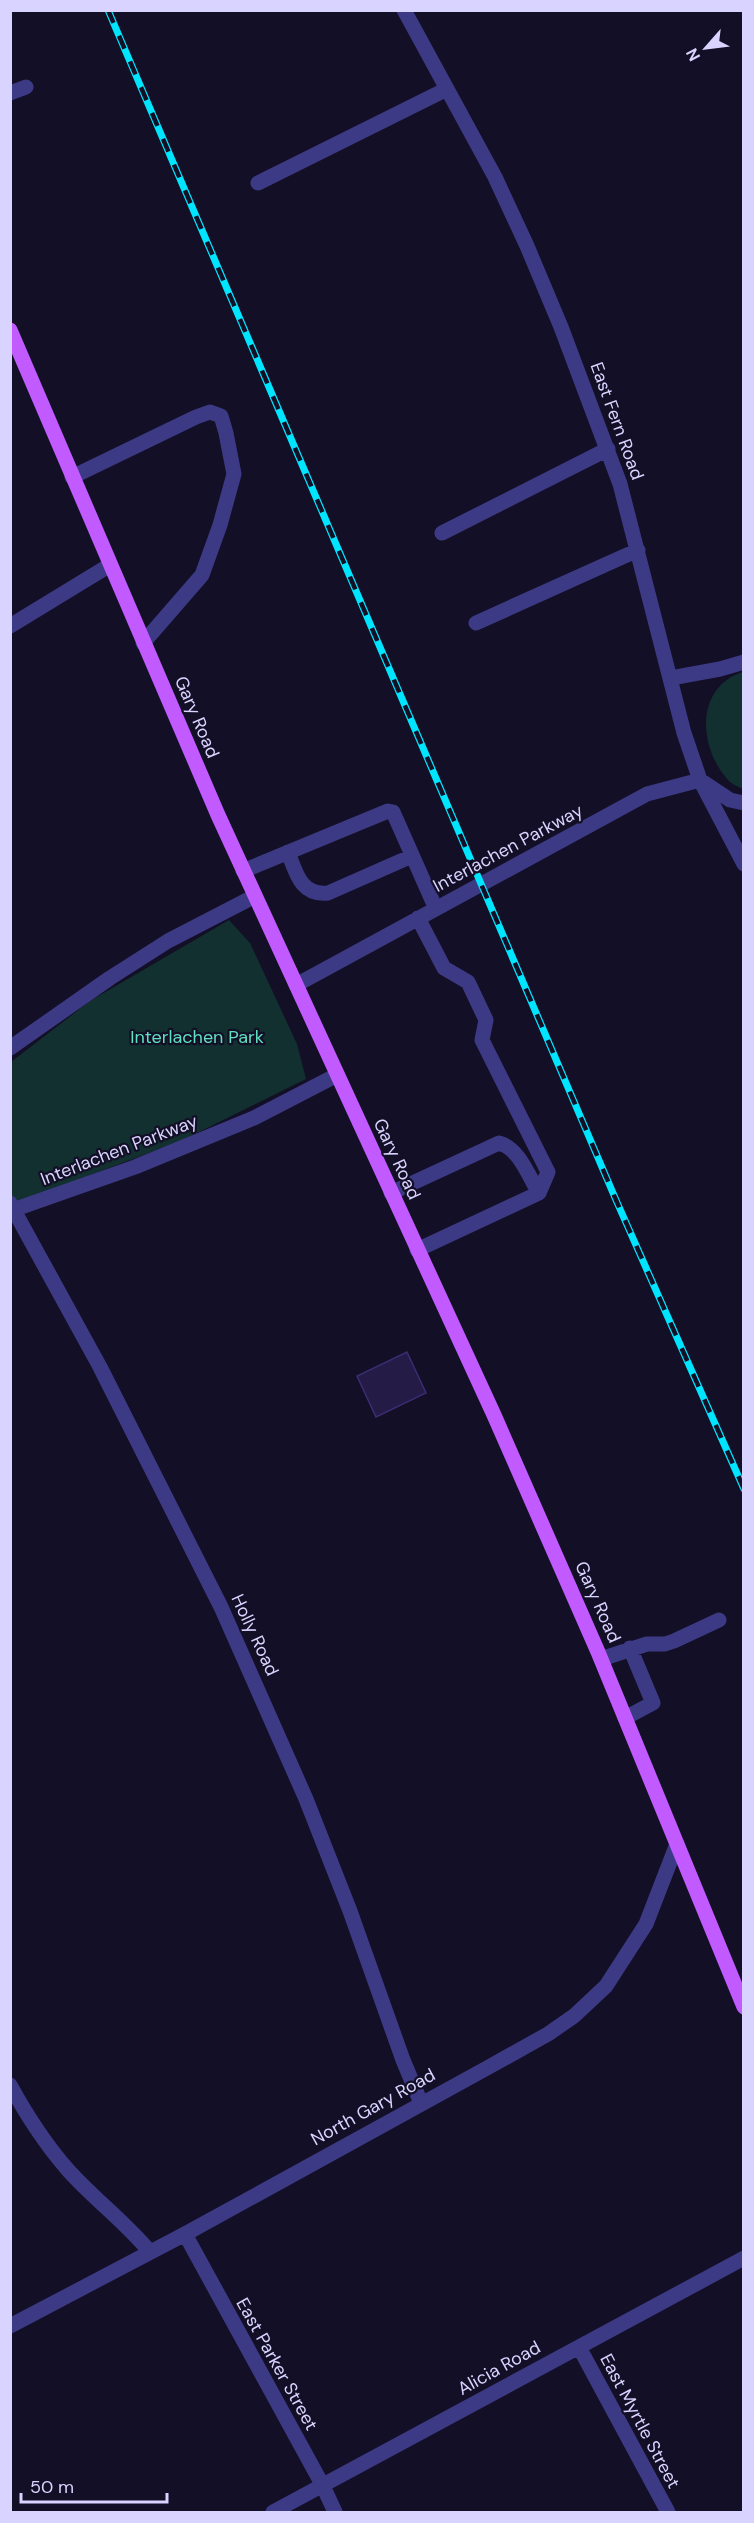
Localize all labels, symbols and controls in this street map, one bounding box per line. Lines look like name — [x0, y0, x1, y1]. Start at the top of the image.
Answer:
north arrow — [676, 18, 736, 78]
text: N — [681, 45, 705, 65]
street label: East Fern Road — [585, 359, 649, 483]
street label: Gary Road — [169, 672, 225, 762]
street label: Interlachen Parkway — [429, 798, 587, 898]
park label: Interlachen Park — [130, 1025, 264, 1049]
street label: Interlachen Parkway — [37, 1109, 201, 1191]
street label: Gary Road — [368, 1115, 426, 1203]
street label: Gary Road — [569, 1557, 627, 1647]
street label: Holly Road — [226, 1590, 284, 1680]
street label: North Gary Road — [306, 2063, 440, 2151]
street label: East Parker Street — [231, 2293, 323, 2435]
street label: Alicia Road — [453, 2335, 545, 2401]
street label: East Myrtle Street — [594, 2349, 686, 2493]
scale bar — [21, 2466, 166, 2504]
text: 50 m — [30, 2475, 74, 2499]

